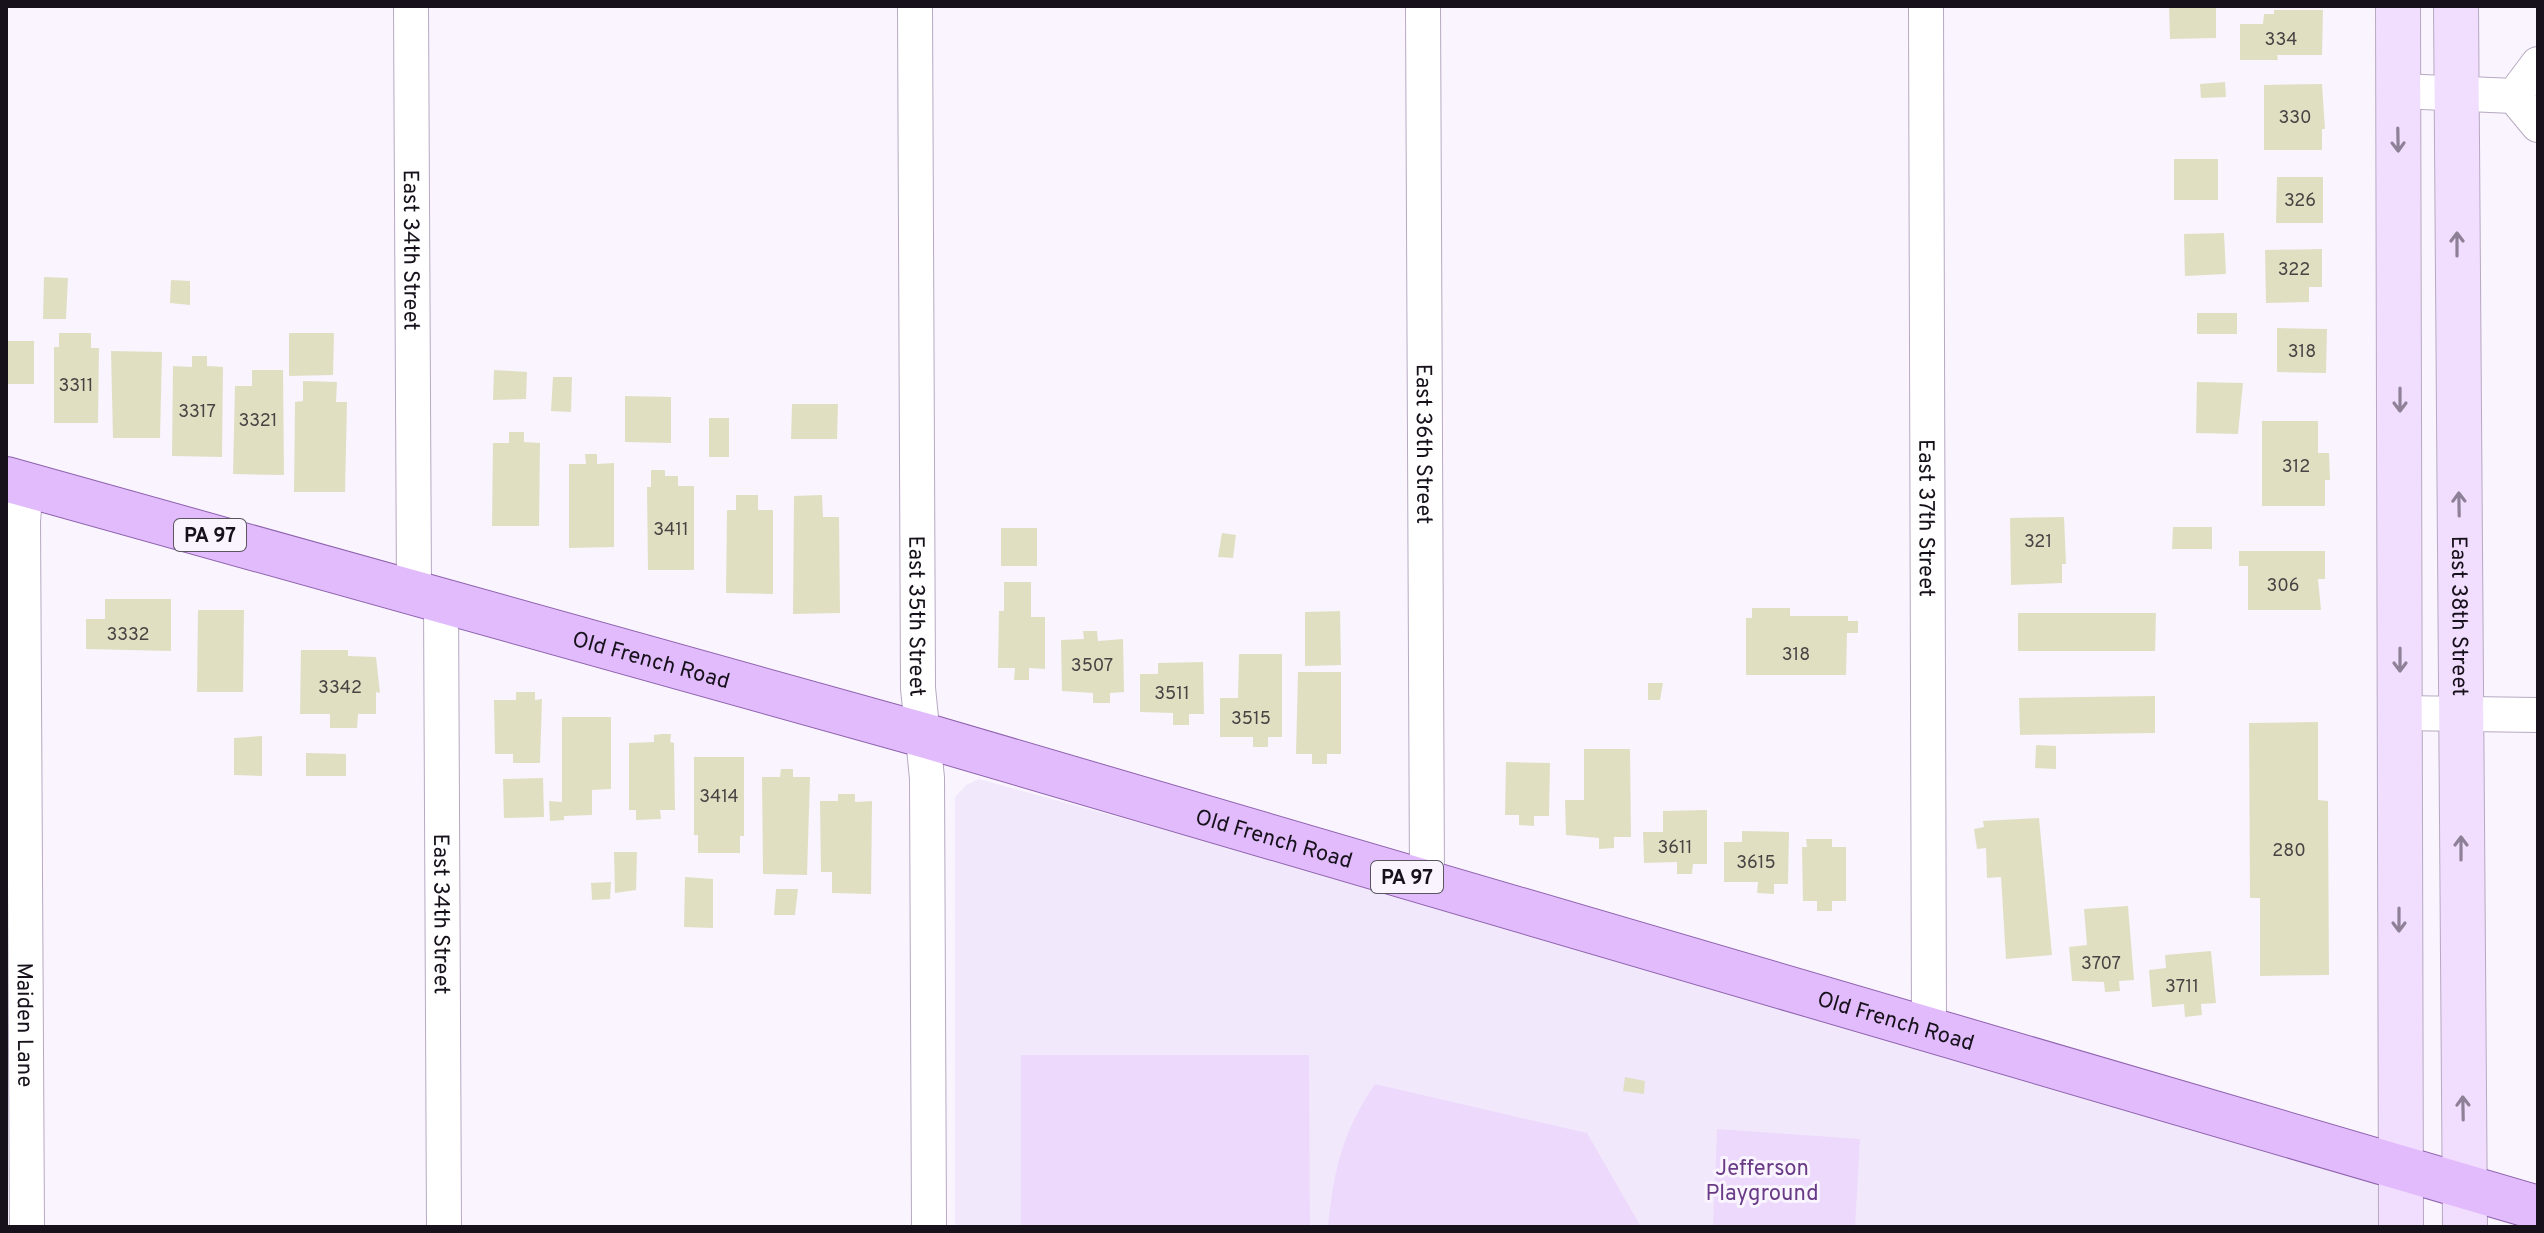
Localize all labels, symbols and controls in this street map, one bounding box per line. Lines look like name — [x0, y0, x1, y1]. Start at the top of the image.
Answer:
house number: 334 — [2265, 29, 2297, 52]
house number: 330 — [2278, 107, 2312, 130]
one-way arrow — [2391, 126, 2406, 153]
street label: East 34th Street — [396, 169, 424, 331]
house number: 326 — [2284, 190, 2316, 213]
one-way arrow — [2449, 231, 2465, 258]
house number: 322 — [2278, 259, 2310, 282]
house number: 318 — [2288, 341, 2316, 364]
street label: East 36th Street — [1409, 364, 1436, 524]
house number: 3311 — [58, 375, 94, 398]
one-way arrow — [2392, 386, 2407, 413]
house number: 3317 — [178, 401, 216, 424]
house number: 3321 — [238, 410, 278, 433]
street label: East 37th Street — [1911, 439, 1939, 597]
house number: 312 — [2282, 456, 2310, 479]
one-way arrow — [2452, 491, 2467, 518]
road number: PA 97 — [174, 519, 246, 551]
house number: 3411 — [653, 519, 689, 542]
house number: 321 — [2024, 531, 2052, 554]
street label: East 35th Street — [901, 535, 930, 698]
street label: East 38th Street — [2444, 536, 2472, 696]
house number: 306 — [2267, 575, 2299, 598]
house number: 3332 — [106, 624, 150, 647]
street label: Old French Road — [569, 627, 733, 696]
house number: 318 — [1782, 644, 1810, 667]
one-way arrow — [2392, 646, 2408, 673]
house number: 3507 — [1071, 655, 1113, 678]
house number: 3342 — [318, 677, 362, 700]
house number: 3511 — [1154, 683, 1190, 706]
house number: 3515 — [1231, 708, 1271, 731]
house number: 3414 — [699, 786, 739, 809]
street label: Old French Road — [1192, 804, 1355, 876]
street label: East 34th Street — [426, 833, 454, 995]
one-way arrow — [2453, 835, 2469, 862]
house number: 3611 — [1657, 837, 1693, 860]
house number: 280 — [2272, 840, 2306, 863]
house number: 3615 — [1736, 852, 1776, 875]
road number: PA 97 — [1371, 861, 1443, 893]
one-way arrow — [2391, 906, 2407, 933]
house number: 3707 — [2081, 953, 2121, 976]
street label: Maiden Lane — [10, 962, 37, 1087]
house number: 3711 — [2165, 976, 2199, 999]
street label: Old French Road — [1814, 987, 1977, 1058]
one-way arrow — [2455, 1095, 2471, 1122]
park label: Jefferson Playground — [1705, 1156, 1819, 1208]

